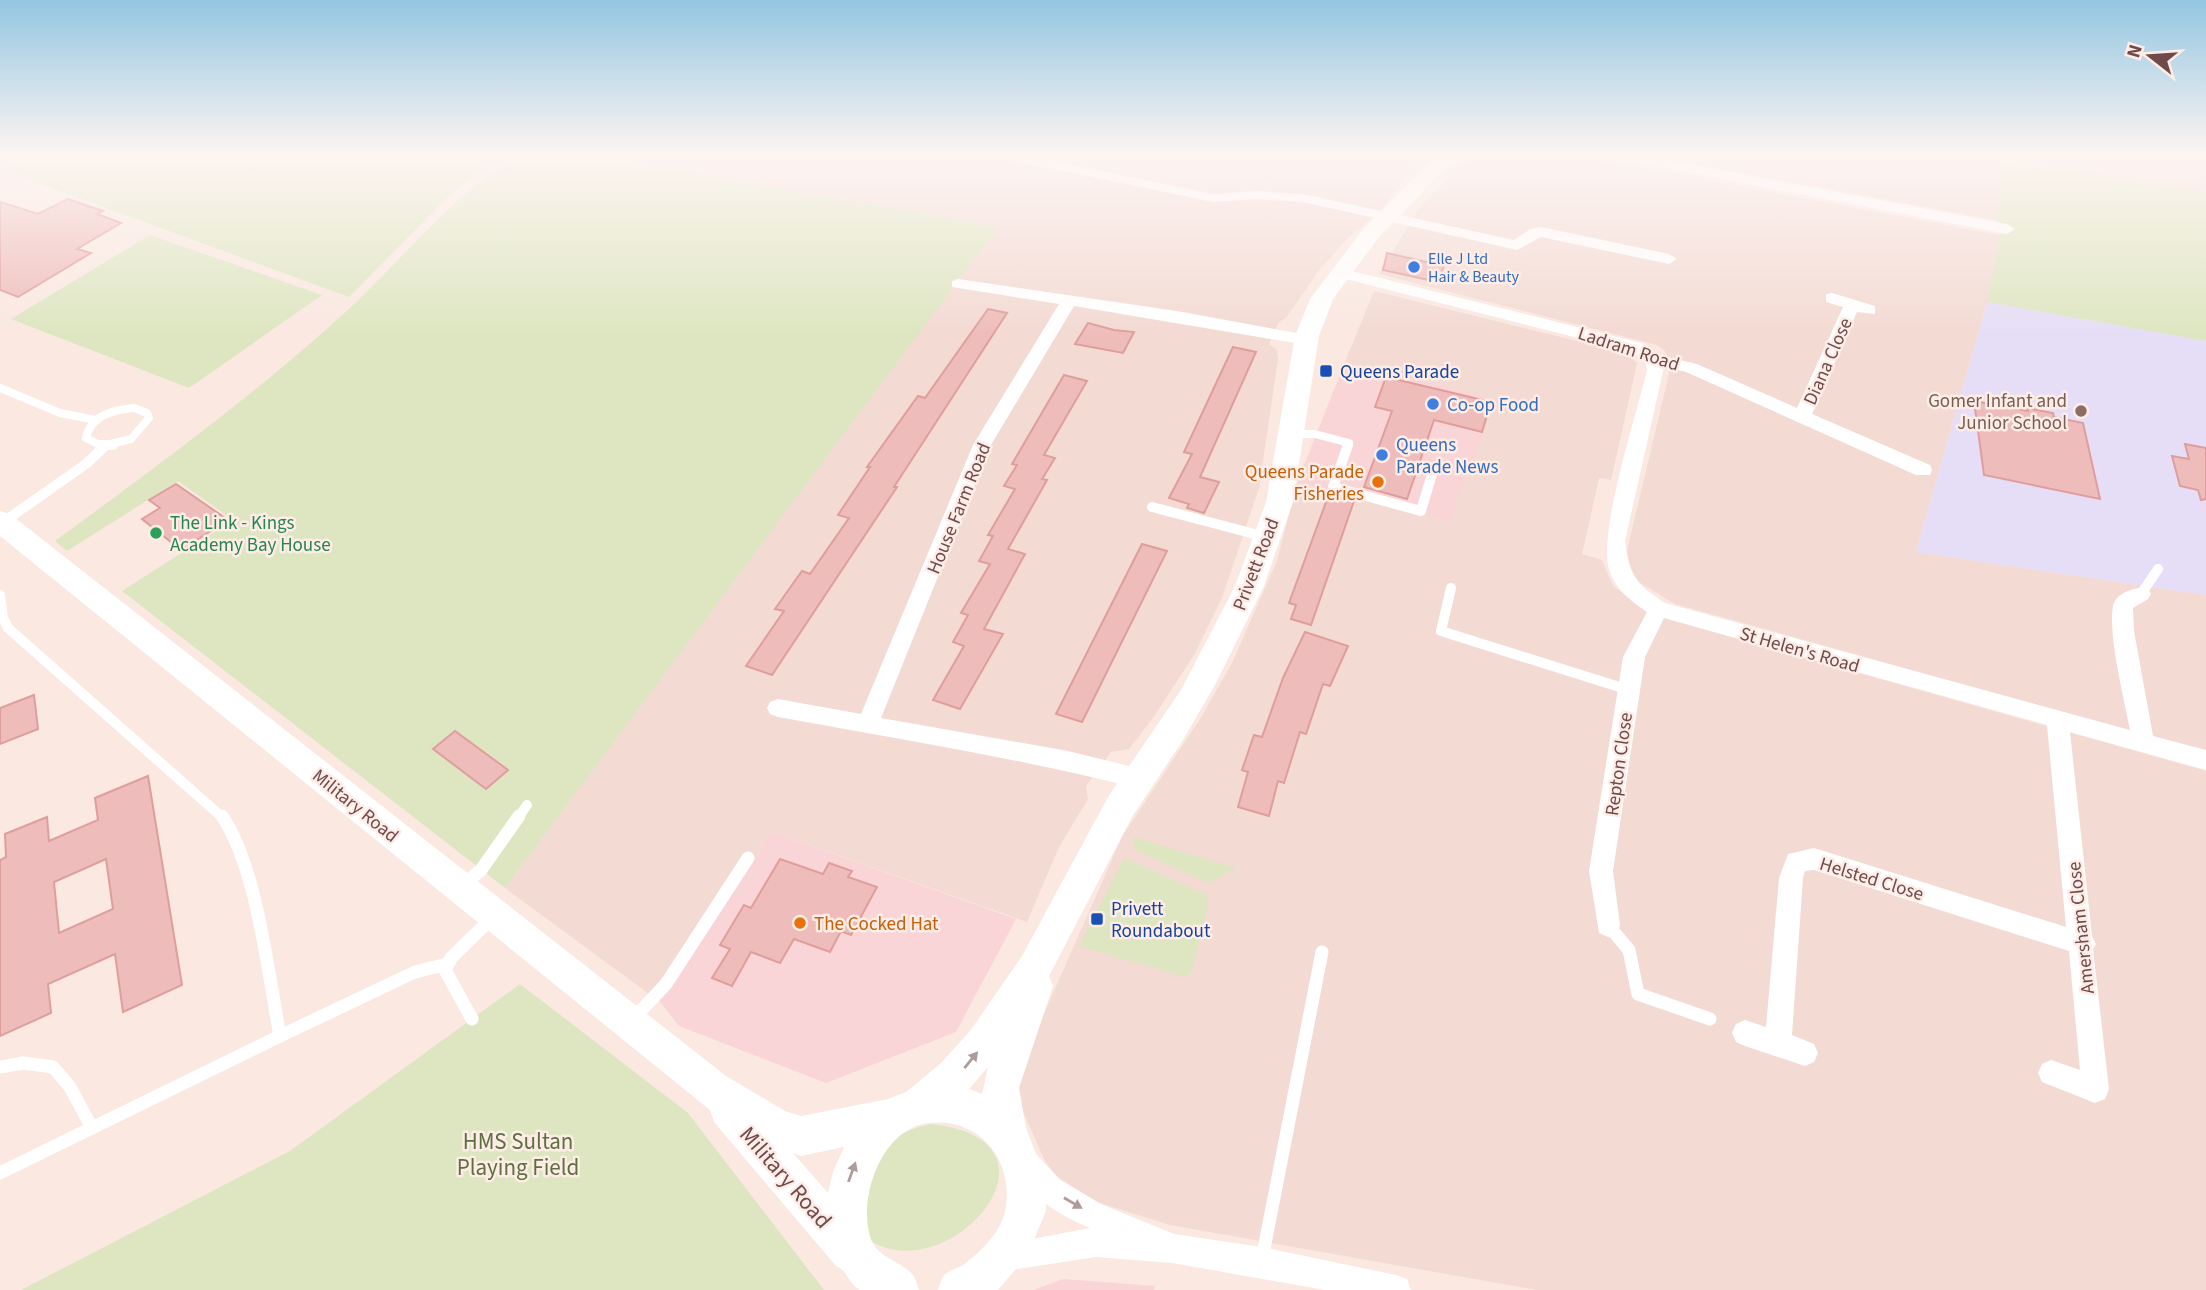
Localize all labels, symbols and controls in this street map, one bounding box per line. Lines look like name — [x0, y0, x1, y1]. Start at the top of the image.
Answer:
north arrow — [2115, 21, 2185, 91]
text: N — [2120, 41, 2150, 61]
place label: Elle J Ltd Hair & Beauty — [1428, 248, 1519, 288]
marker: Elle J Ltd Hair & Beauty — [1406, 259, 1422, 275]
street label: Diana Close — [1797, 314, 1860, 410]
street label: Ladram Road — [1574, 320, 1683, 379]
place label: Queens Parade — [1340, 359, 1459, 386]
marker: Queens Parade — [1318, 363, 1334, 379]
place label: Gomer Infant and Junior School — [1928, 388, 2067, 437]
place label: Co-op Food — [1447, 392, 1539, 419]
marker: Co-op Food — [1425, 396, 1441, 412]
marker: Gomer Infant and Junior School — [2073, 403, 2089, 419]
place label: Queens Parade News — [1396, 432, 1498, 481]
street label: House Farm Road — [921, 439, 998, 578]
marker: Queens Parade News — [1374, 447, 1390, 463]
place label: Queens Parade Fisheries — [1245, 459, 1364, 508]
marker: Queens Parade Fisheries — [1370, 474, 1386, 490]
place label: The Link - Kings Academy Bay House — [170, 510, 331, 559]
street label: Privett Road — [1226, 514, 1286, 615]
marker: The Link - Kings Academy Bay House — [148, 525, 164, 541]
street label: St Helen's Road — [1737, 620, 1863, 680]
street label: Repton Close — [1599, 711, 1640, 818]
street label: Military Road — [306, 763, 404, 849]
street label: Helsted Close — [1816, 851, 1927, 908]
street label: Amersham Close — [2061, 860, 2102, 995]
place label: Privett Roundabout — [1111, 896, 1211, 945]
place label: The Cocked Hat — [814, 911, 939, 938]
marker: Privett Roundabout — [1089, 911, 1105, 927]
marker: The Cocked Hat — [792, 915, 808, 931]
one-way arrow — [963, 1051, 977, 1069]
street label: Military Road — [732, 1119, 839, 1236]
park label: HMS Sultan Playing Field — [457, 1125, 579, 1184]
one-way arrow — [847, 1162, 858, 1183]
one-way arrow — [1063, 1197, 1083, 1209]

